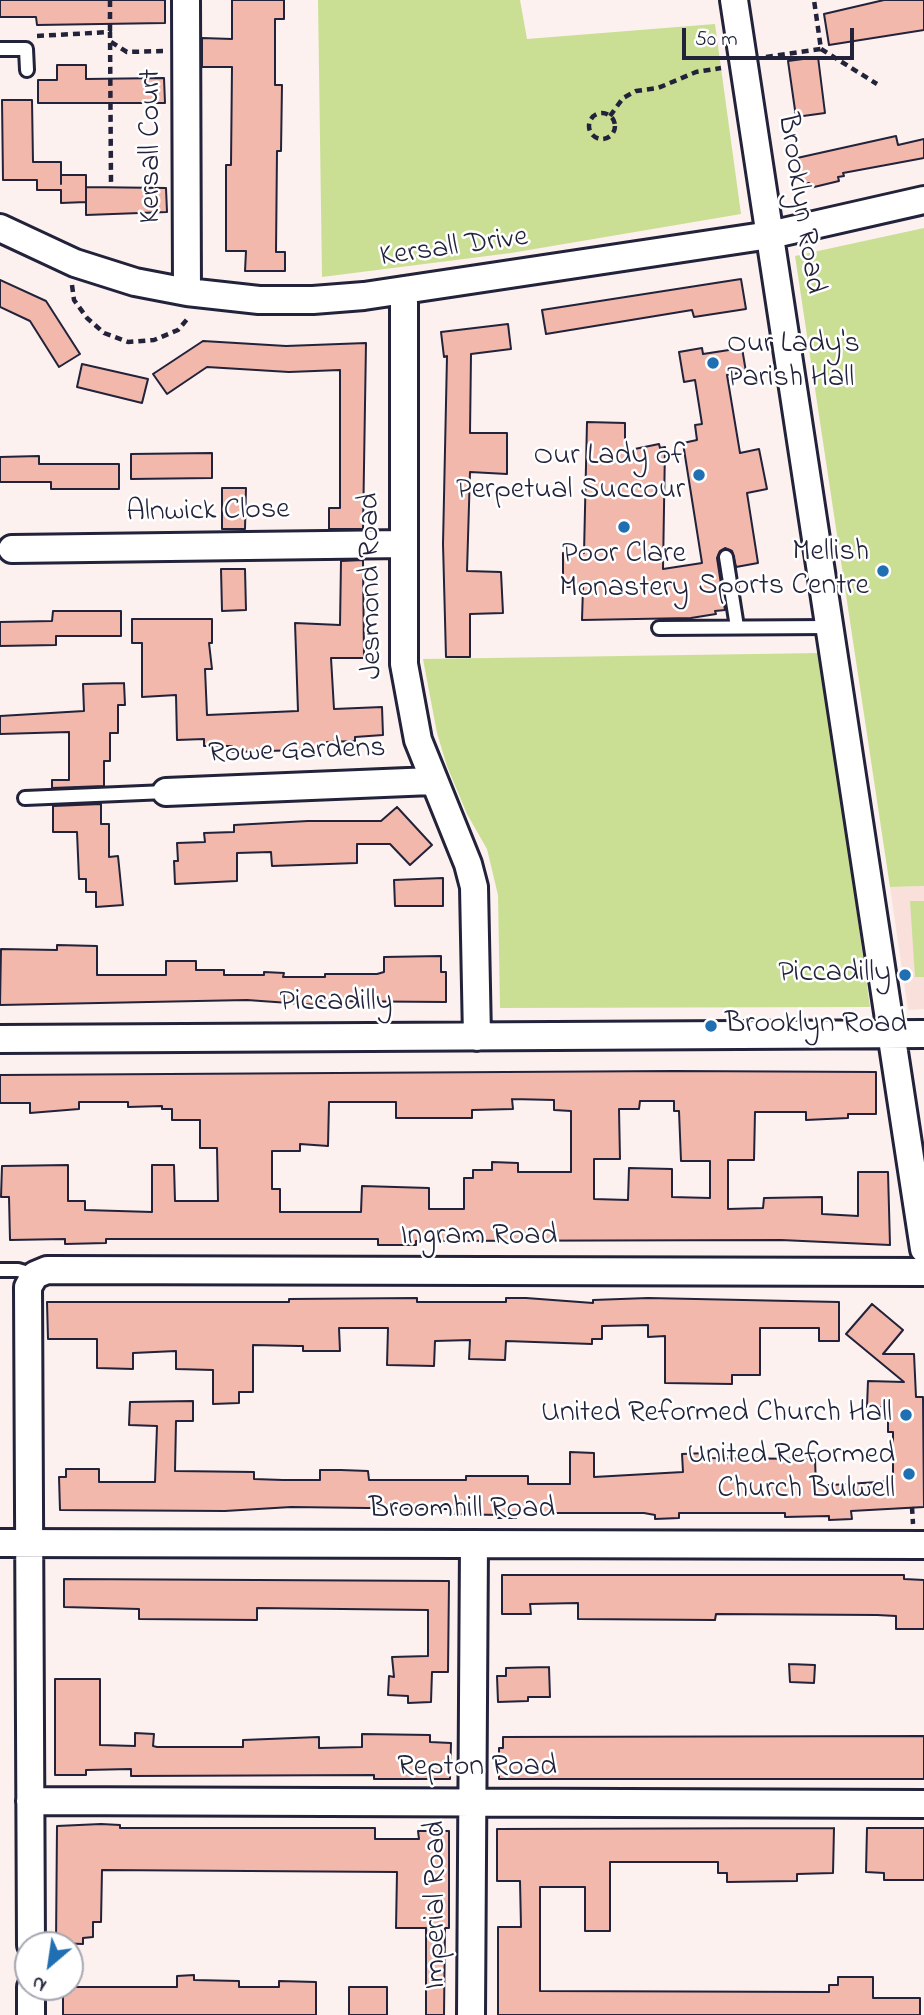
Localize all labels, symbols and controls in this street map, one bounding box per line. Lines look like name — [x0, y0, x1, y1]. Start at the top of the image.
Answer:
scale bar — [686, 14, 858, 58]
text: 50 m — [695, 25, 738, 55]
street label: Kersall Court — [135, 69, 171, 223]
street label: Brooklyn Road — [767, 111, 831, 297]
street label: Kersall Drive — [378, 221, 530, 277]
place label: Our Lady's Parish Hall — [727, 328, 860, 398]
marker: Our Lady's Parish Hall — [705, 355, 721, 371]
place label: Our Lady of Perpetual Succour — [456, 440, 685, 510]
marker: Our Lady of Perpetual Succour — [691, 467, 707, 483]
street label: Jesmond Road — [353, 492, 393, 680]
street label: Alnwick Close — [126, 494, 290, 532]
marker: Poor Clare Monastery — [616, 519, 632, 535]
place label: Mellish Sports Centre — [698, 536, 869, 606]
place label: Poor Clare Monastery — [559, 538, 689, 608]
marker: Mellish Sports Centre — [875, 563, 891, 579]
street label: Rowe Gardens — [208, 732, 386, 774]
place label: Piccadilly — [778, 957, 891, 993]
marker: Piccadilly — [897, 967, 913, 983]
street label: Piccadilly — [280, 986, 392, 1022]
place label: Brooklyn Road — [725, 1008, 907, 1044]
marker: Brooklyn Road — [703, 1018, 719, 1034]
street label: Ingram Road — [401, 1220, 557, 1256]
place label: United Reformed Church Hall — [541, 1397, 892, 1433]
marker: United Reformed Church Hall — [898, 1407, 914, 1423]
place label: United Reformed Church Bulwell — [687, 1439, 895, 1510]
marker: United Reformed Church Bulwell — [901, 1466, 917, 1482]
street label: Broomhill Road — [369, 1493, 555, 1529]
street label: Repton Road — [397, 1751, 557, 1787]
street label: Imperial Road — [420, 1821, 456, 1989]
north arrow — [14, 1931, 84, 2001]
text: N — [27, 1968, 52, 1998]

